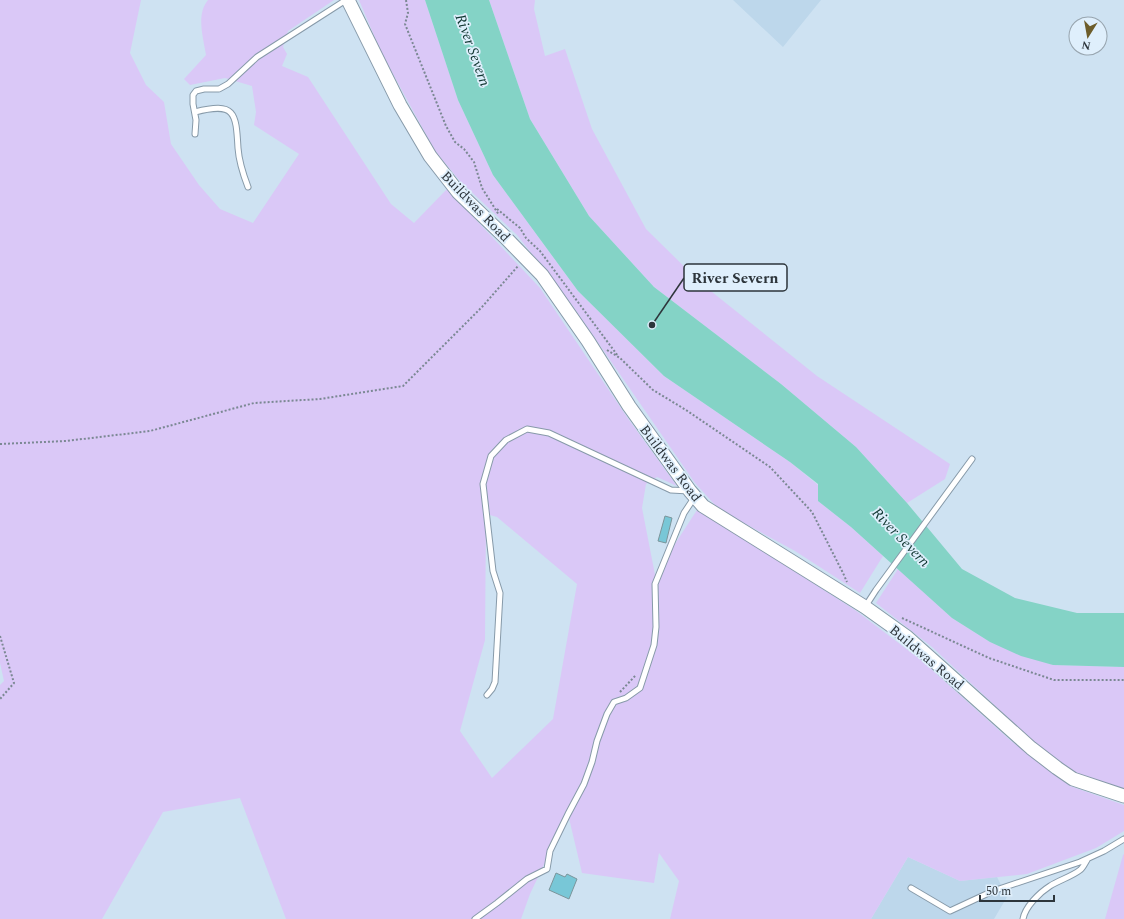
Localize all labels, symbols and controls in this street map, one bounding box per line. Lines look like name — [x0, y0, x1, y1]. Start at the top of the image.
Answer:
water label: River Severn — [449, 11, 496, 90]
north arrow — [1068, 16, 1108, 56]
text: N — [1080, 36, 1092, 55]
street label: Buildwas Road — [436, 166, 515, 247]
callout: River Severn — [684, 264, 787, 291]
text: River Severn — [691, 267, 779, 290]
street label: Buildwas Road — [635, 420, 707, 506]
water label: River Severn — [866, 502, 935, 573]
street label: Buildwas Road — [885, 620, 969, 695]
scale bar — [980, 877, 1054, 903]
text: 50 m — [986, 882, 1011, 901]

